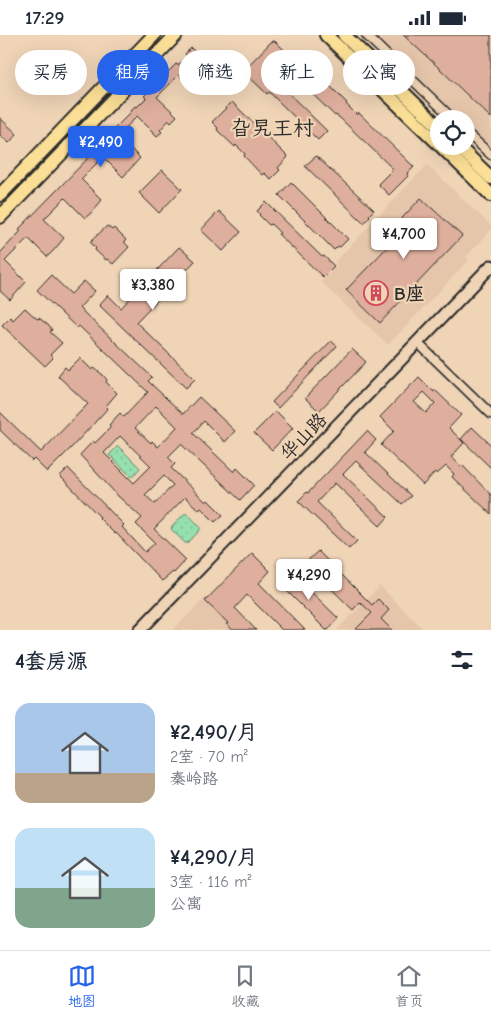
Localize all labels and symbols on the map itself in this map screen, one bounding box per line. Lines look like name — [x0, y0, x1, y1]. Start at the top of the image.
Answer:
district label: 旮旯王村 — [230, 116, 314, 140]
pin: ¥2,490 — [60, 125, 142, 168]
pin: ¥4,700 — [363, 217, 445, 260]
pin: ¥3,380 — [112, 269, 194, 311]
building icon: B座 — [363, 280, 389, 306]
place label: B座 — [394, 283, 425, 305]
street label: 华山路 — [276, 409, 331, 465]
pin: ¥4,290 — [268, 559, 350, 601]

